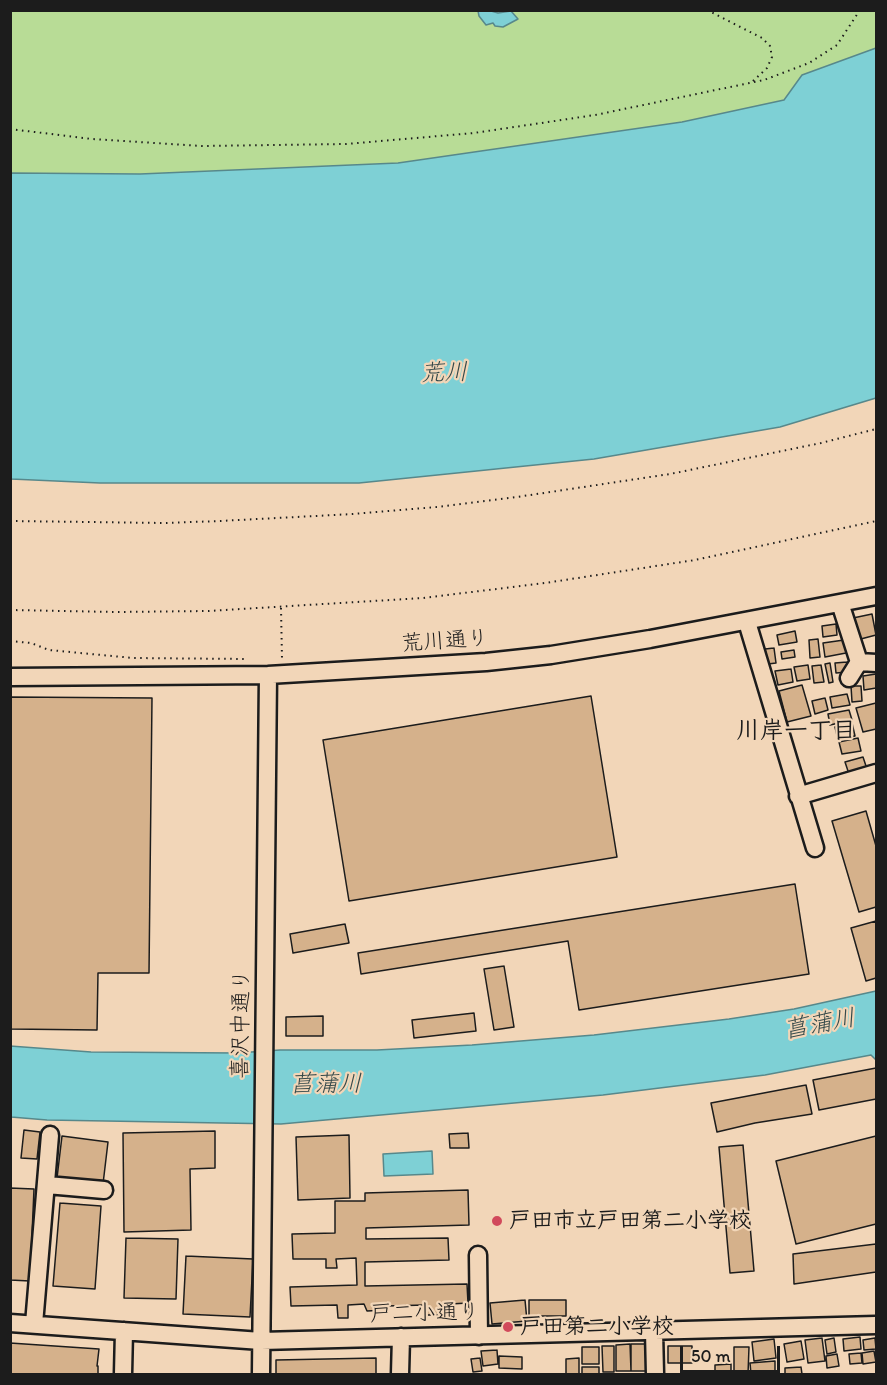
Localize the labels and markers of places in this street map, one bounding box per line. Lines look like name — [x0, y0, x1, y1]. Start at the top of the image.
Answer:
place label: 戸田市立戸田第二小学校 — [509, 1208, 751, 1234]
marker: 戸田市立戸田第二小学校 — [490, 1214, 504, 1228]
place label: 戸田第二小学校 — [520, 1314, 674, 1340]
marker: 戸田第二小学校 — [501, 1320, 515, 1334]

